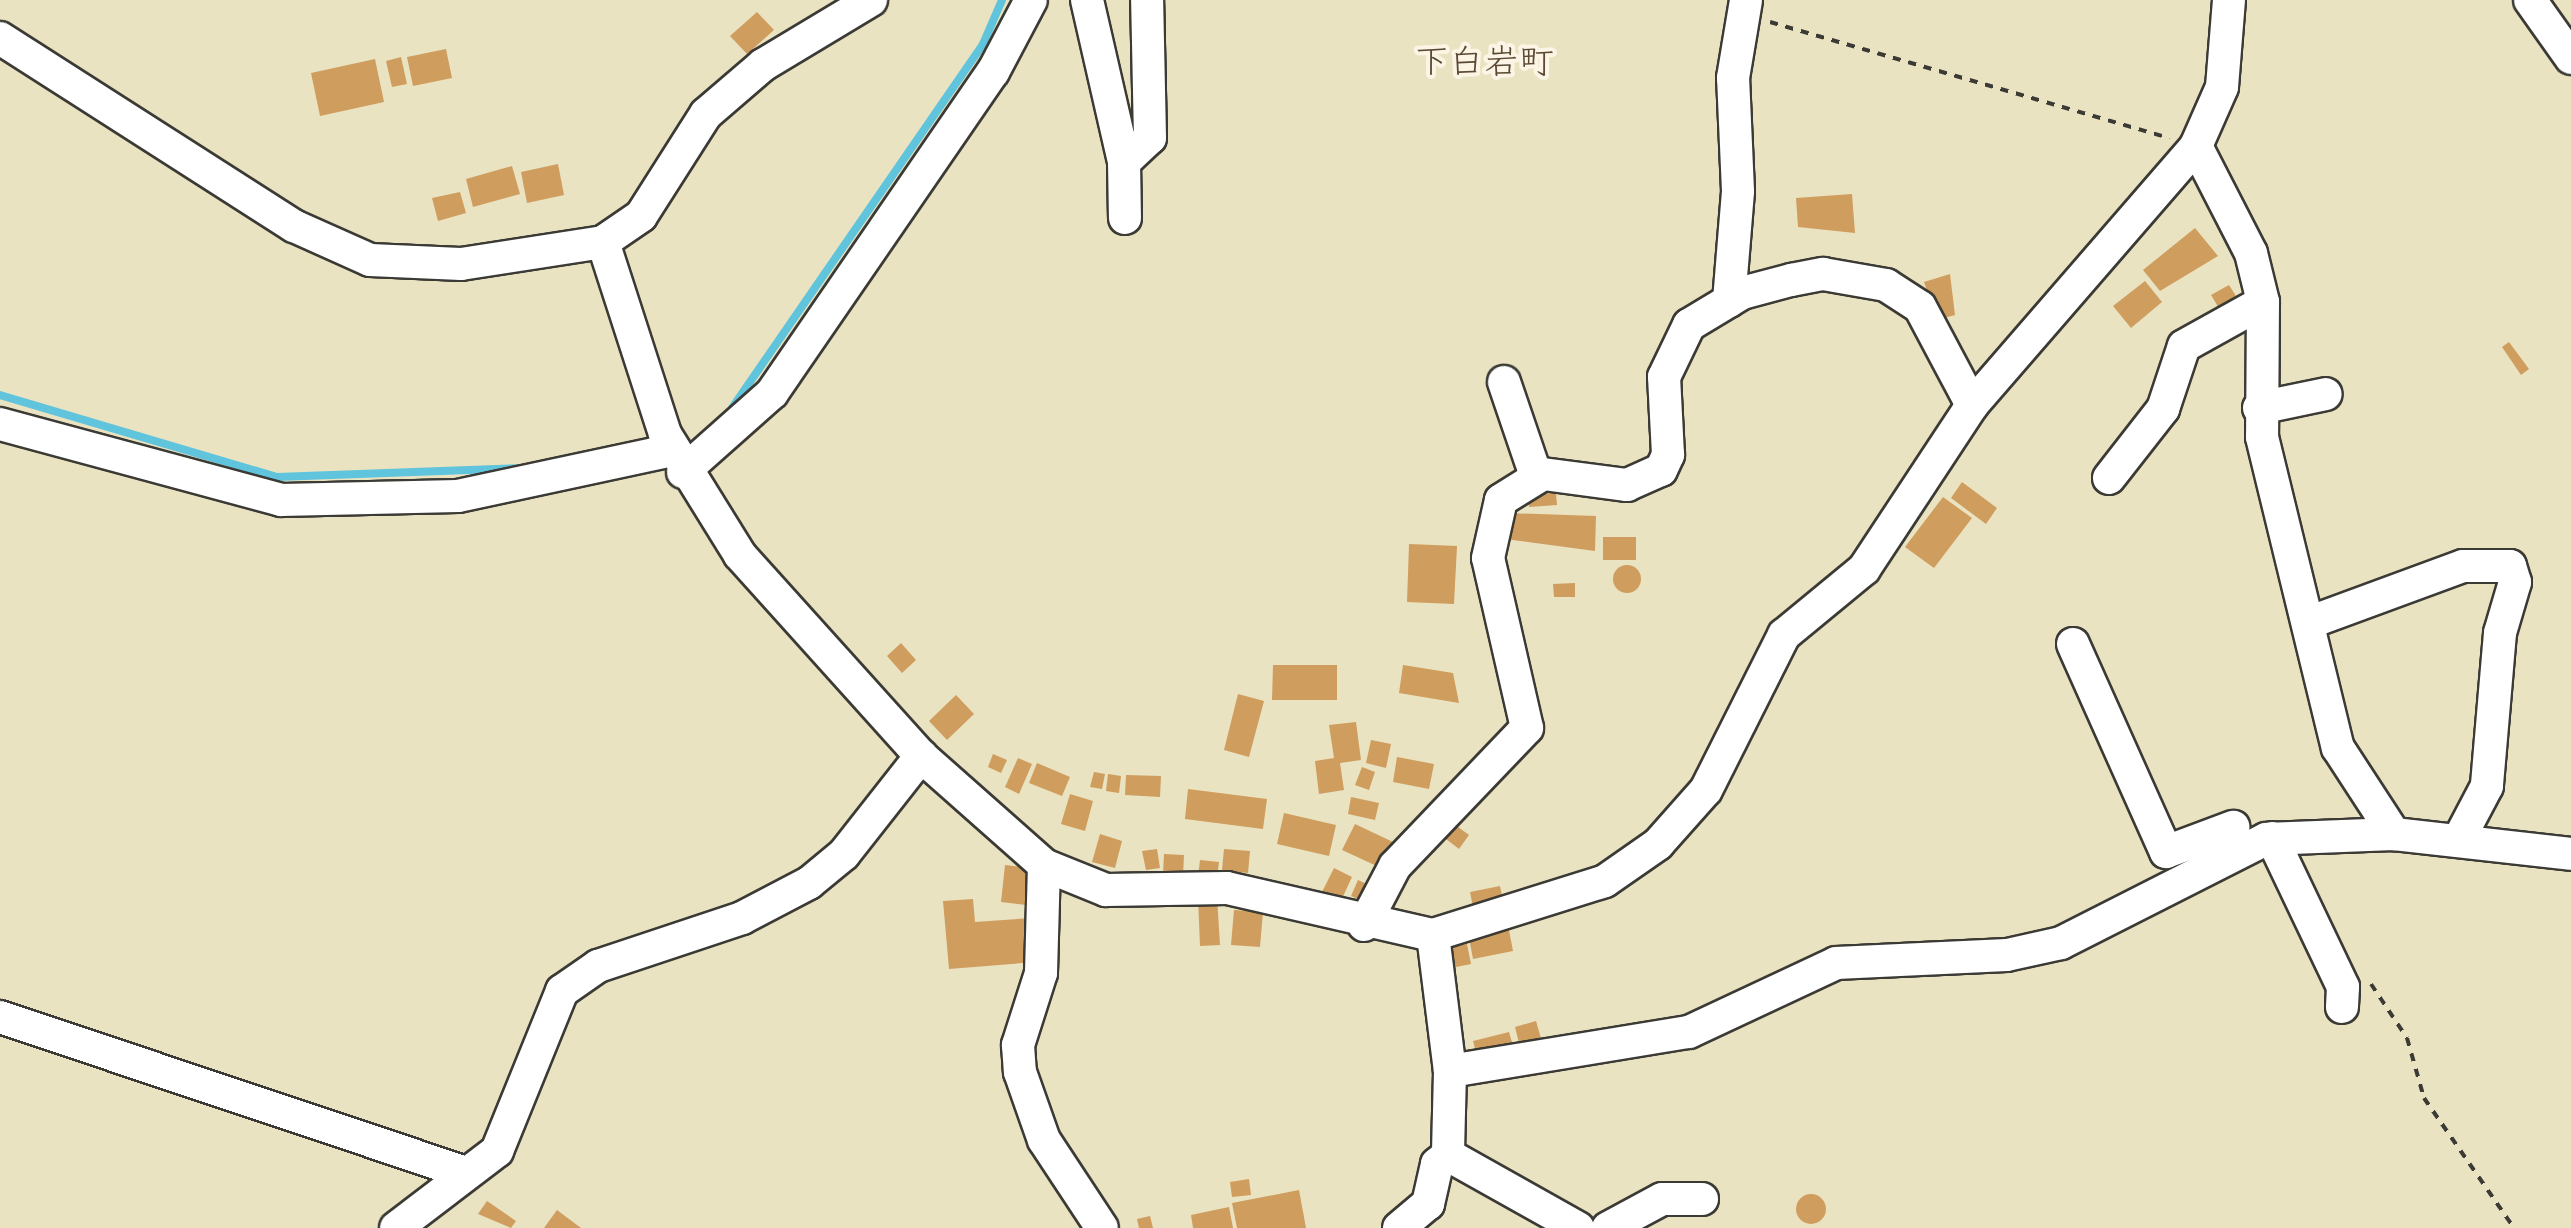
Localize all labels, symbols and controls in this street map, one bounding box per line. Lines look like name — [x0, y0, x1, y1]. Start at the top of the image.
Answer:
district label: 下白岩町 — [1414, 41, 1554, 83]

